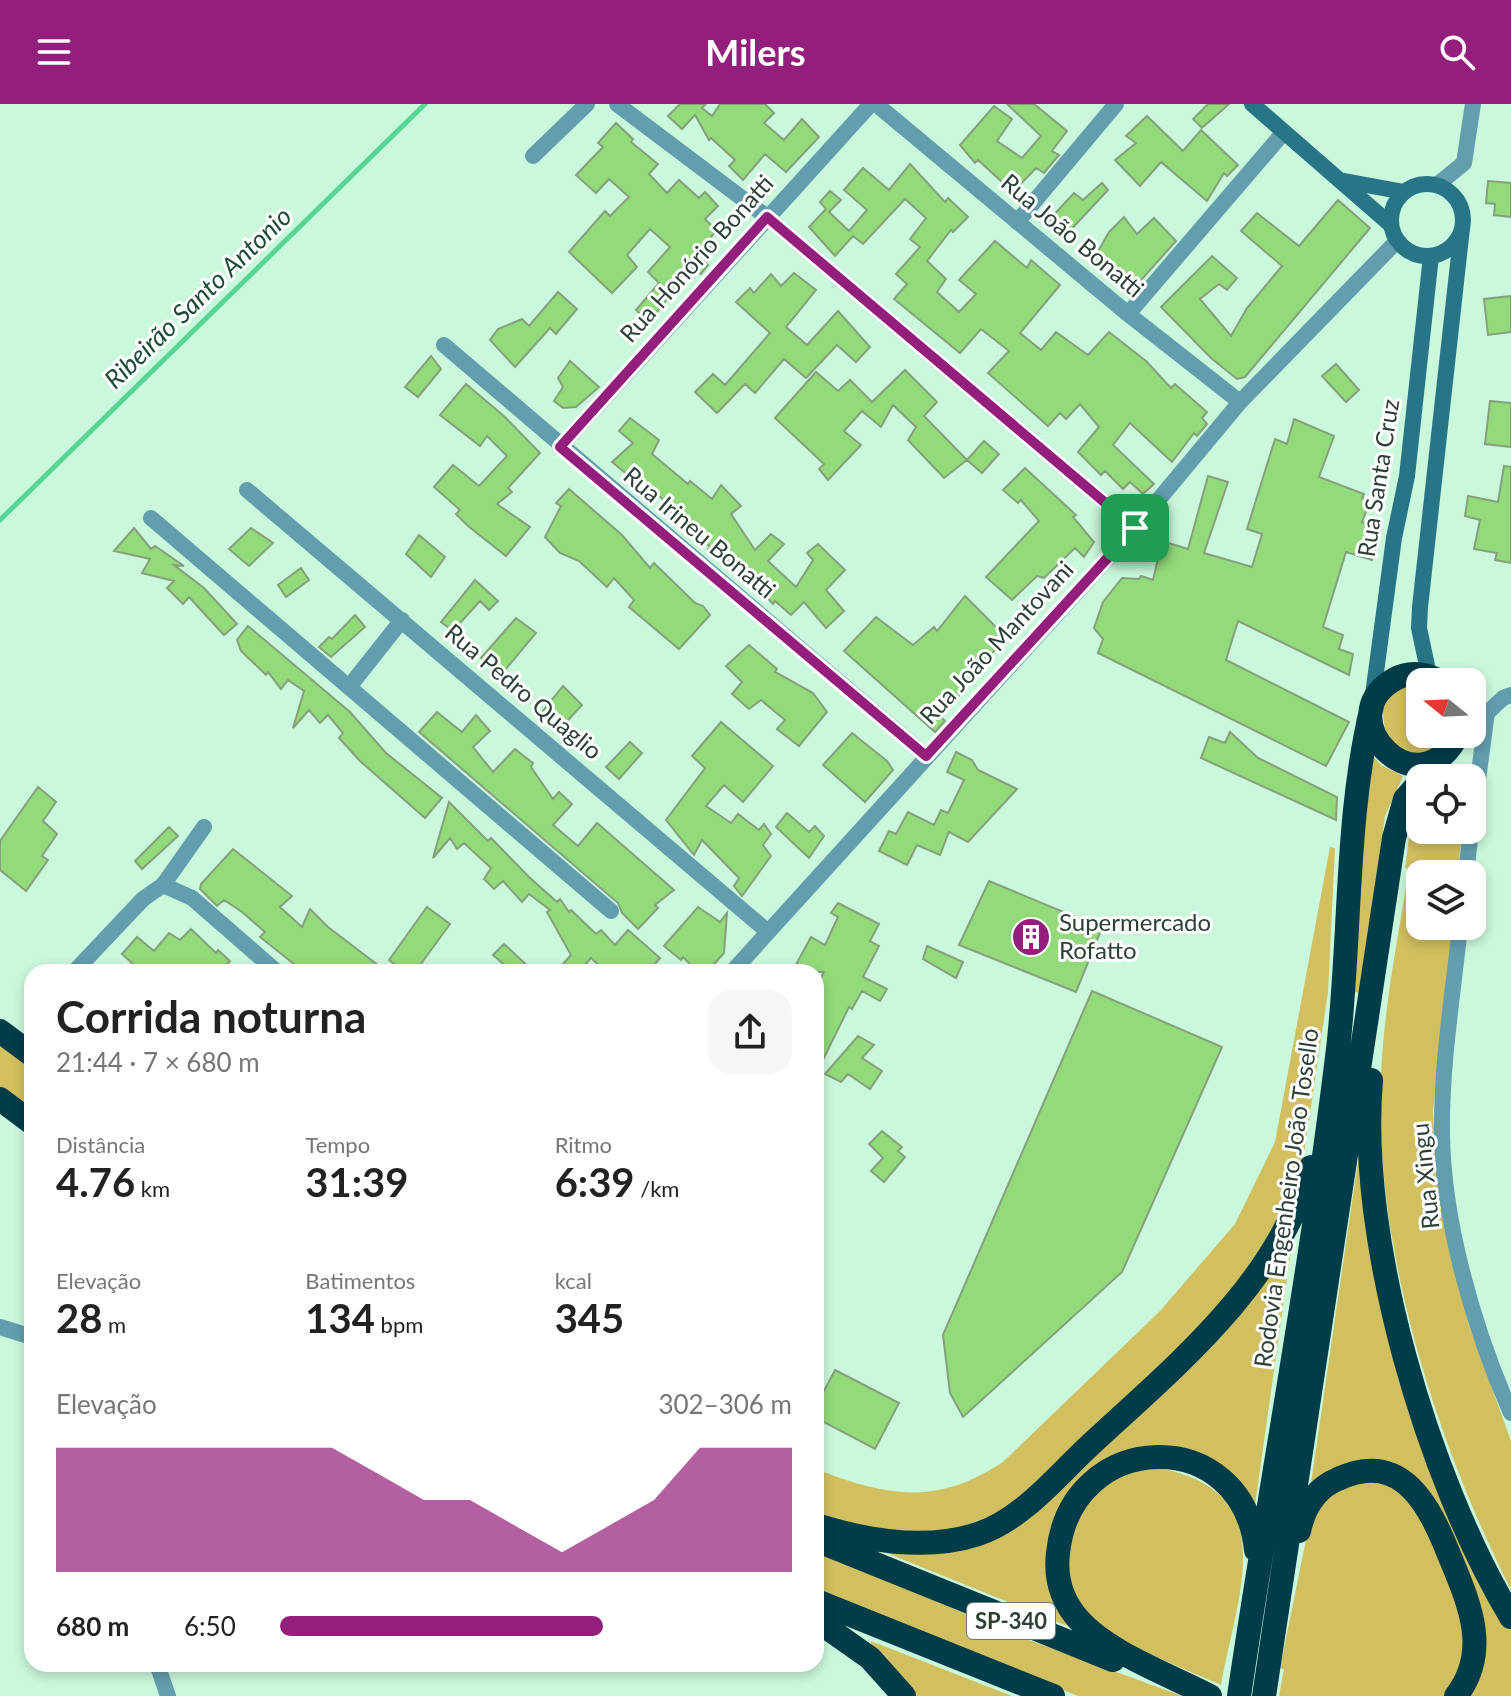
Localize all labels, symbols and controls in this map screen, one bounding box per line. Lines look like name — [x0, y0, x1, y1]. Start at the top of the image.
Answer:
icon: menu — [32, 30, 76, 74]
text: Milers — [705, 30, 806, 74]
icon: search — [1435, 30, 1479, 74]
street label: Rua João Bonatti — [996, 167, 1150, 303]
street label: Rua Honório Bonatti — [613, 168, 779, 348]
water label: Ribeirão Santo Antonio — [97, 200, 298, 395]
street label: Rua Santa Cruz — [1351, 397, 1404, 559]
street label: Rua Irineu Bonatti — [618, 460, 782, 604]
pin — [1101, 494, 1169, 562]
icon: arrive — [1113, 506, 1157, 550]
street label: Rua João Mantovani — [913, 554, 1079, 730]
street label: Rua Pedro Quaglio — [440, 617, 608, 765]
north arrow — [1406, 668, 1486, 748]
map controls — [1406, 668, 1486, 940]
button: locate — [1406, 764, 1486, 844]
button: layers — [1406, 860, 1486, 940]
place label: Supermercado Rofatto — [1059, 907, 1211, 964]
building icon: Supermercado Rofatto — [1010, 916, 1052, 958]
text: Corrida noturna — [56, 990, 366, 1042]
button: share — [708, 990, 792, 1074]
street label: Rodovia Engenheiro João Tosello — [1247, 1026, 1324, 1369]
text: 21:44 · 7 × 680 m — [56, 1046, 260, 1078]
street label: Rua Xingu — [1405, 1122, 1444, 1231]
text: Distância — [56, 1131, 145, 1158]
text: Tempo — [305, 1131, 370, 1158]
text: Ritmo — [555, 1131, 612, 1158]
text: 4.76 — [56, 1158, 135, 1206]
text: 31:39 — [305, 1158, 408, 1206]
text: 6:39 — [555, 1158, 635, 1206]
text: km — [135, 1175, 170, 1202]
text: /km — [635, 1175, 679, 1202]
text: Elevação — [56, 1267, 141, 1294]
text: Batimentos — [305, 1267, 415, 1294]
text: kcal — [555, 1267, 592, 1294]
text: 28 — [56, 1294, 102, 1342]
text: 134 — [305, 1294, 375, 1342]
text: 345 — [555, 1294, 624, 1342]
text: m — [102, 1311, 126, 1338]
text: bpm — [375, 1311, 423, 1338]
text: Elevação — [56, 1388, 157, 1420]
text: 302–306 m — [658, 1388, 792, 1420]
road number: SP-340 — [967, 1603, 1055, 1639]
text: 680 m — [56, 1610, 129, 1642]
text: 6:50 — [184, 1610, 236, 1642]

